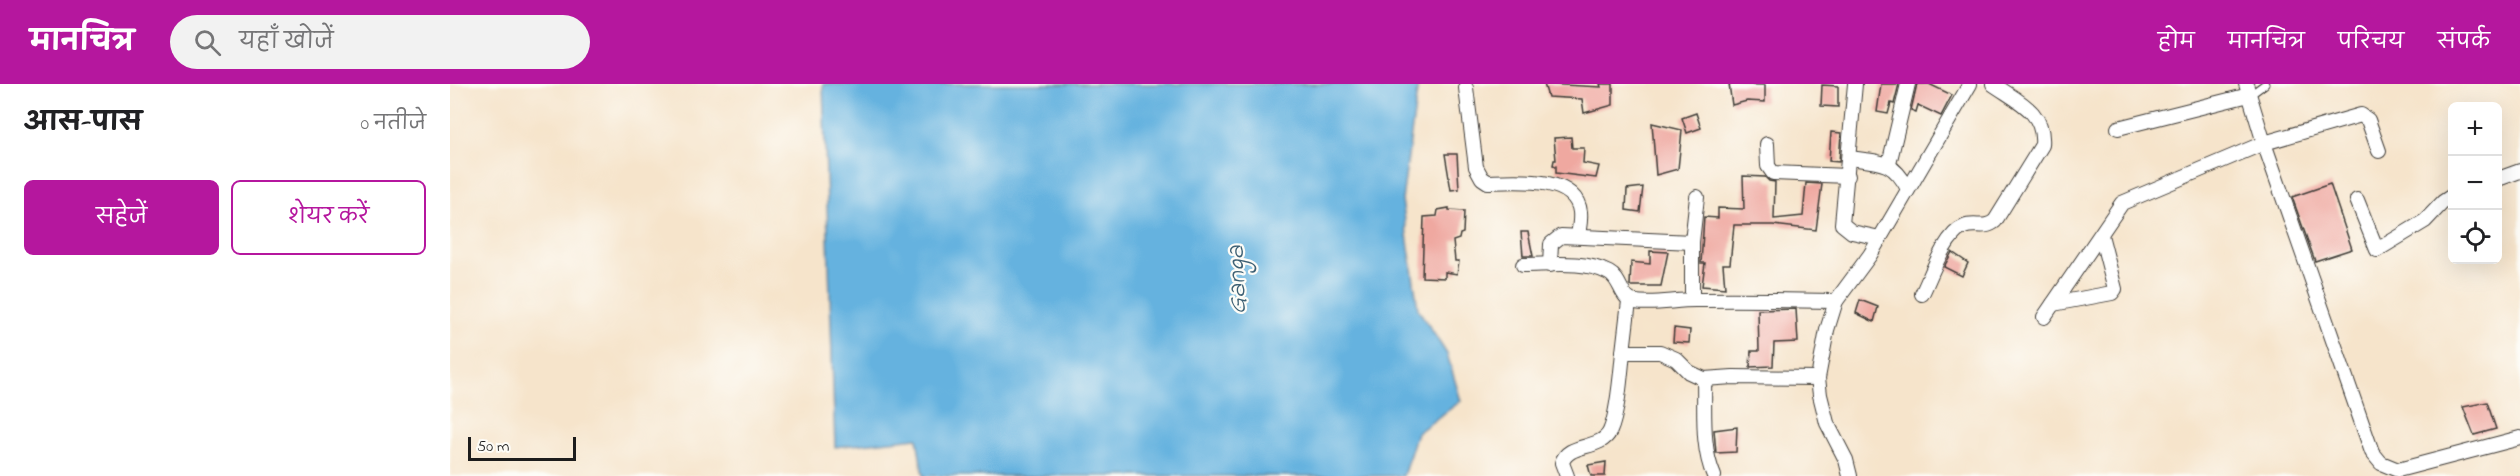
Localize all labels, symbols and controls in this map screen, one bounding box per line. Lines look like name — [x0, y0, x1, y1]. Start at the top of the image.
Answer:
search box — [170, 15, 590, 69]
text: मानचित्र — [30, 23, 134, 64]
icon: search — [191, 26, 224, 59]
text: यहाँ खोजें — [239, 27, 334, 59]
text: होम — [2158, 28, 2195, 58]
text: मानचित्र — [2228, 28, 2305, 58]
text: परिचय — [2338, 28, 2404, 58]
text: संपर्क — [2437, 28, 2490, 58]
map controls — [2448, 102, 2502, 264]
button: + — [2448, 102, 2502, 156]
text: आस-पास — [24, 105, 142, 143]
text: 0 नतीजे — [361, 110, 426, 139]
button: − — [2448, 156, 2502, 210]
button: सहेजें — [24, 180, 219, 255]
button: शेयर करें — [231, 180, 426, 255]
button: locate — [2448, 210, 2502, 264]
water label: Ganga — [1218, 244, 1258, 315]
scale bar — [468, 434, 576, 462]
text: 50 m — [477, 435, 509, 459]

